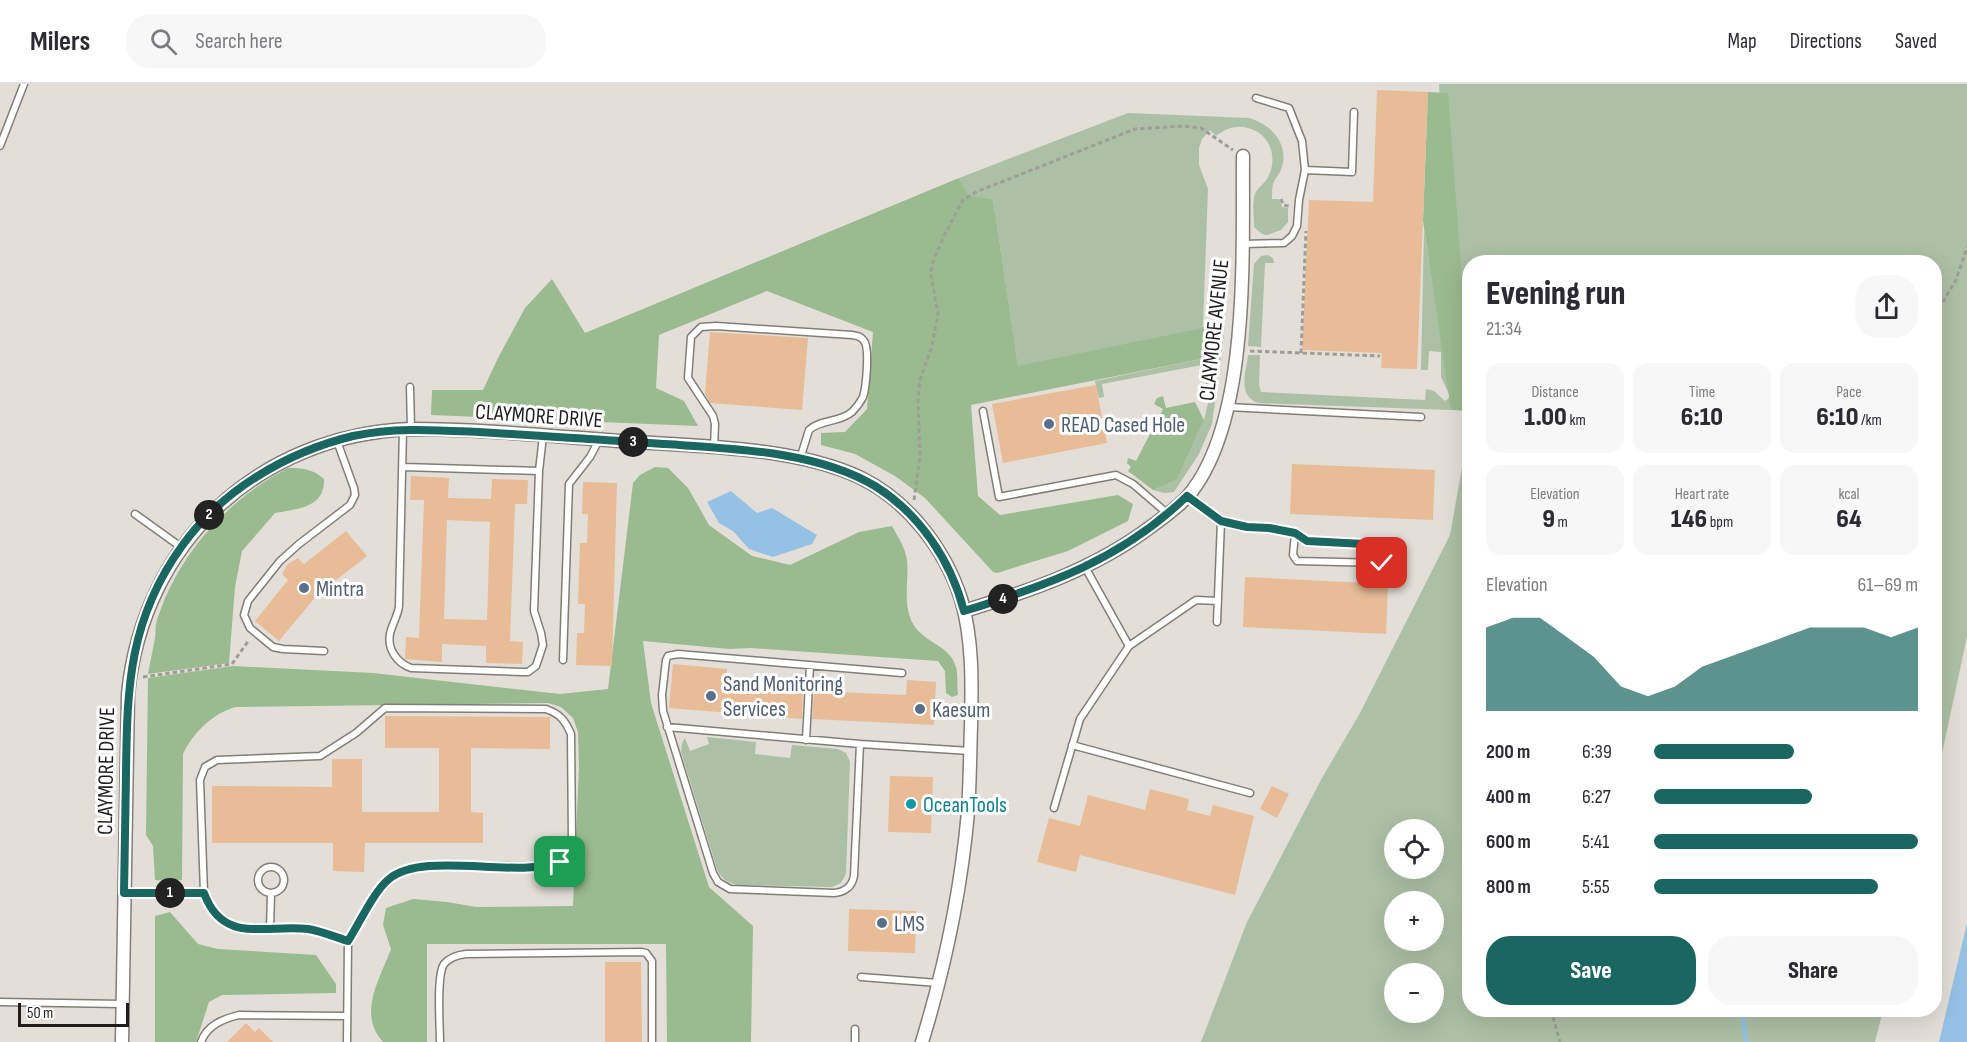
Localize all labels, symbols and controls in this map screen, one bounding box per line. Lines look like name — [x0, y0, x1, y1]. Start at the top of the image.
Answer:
search box — [126, 14, 546, 68]
text: Milers — [30, 25, 90, 58]
icon: search — [147, 25, 180, 58]
text: Search here — [195, 28, 283, 55]
text: Map — [1727, 29, 1757, 54]
text: Directions — [1790, 29, 1862, 54]
text: Saved — [1895, 29, 1937, 54]
street label: CLAYMORE AVENUE — [1194, 258, 1235, 402]
text: Evening run — [1486, 274, 1626, 314]
button: share — [1855, 275, 1918, 338]
text: 21:34 — [1486, 317, 1522, 341]
text: Distance — [1531, 383, 1579, 402]
text: Time — [1689, 383, 1715, 402]
text: Pace — [1836, 383, 1862, 402]
street label: CLAYMORE DRIVE — [474, 399, 604, 434]
text: 1.00 — [1524, 402, 1567, 433]
text: 6:10 — [1681, 402, 1723, 433]
text: 6:10 — [1816, 402, 1858, 433]
text: km — [1567, 411, 1586, 430]
text: /km — [1858, 411, 1882, 430]
place label: READ Cased Hole — [1061, 412, 1185, 439]
marker: READ Cased Hole — [1042, 417, 1056, 431]
pin: 3 — [618, 427, 648, 457]
text: 3 — [629, 432, 637, 451]
text: Elevation — [1530, 485, 1580, 504]
text: Heart rate — [1675, 485, 1729, 504]
text: kcal — [1838, 485, 1860, 504]
pin: 2 — [194, 500, 224, 530]
text: 9 — [1542, 504, 1555, 535]
text: 146 — [1671, 504, 1707, 535]
text: 64 — [1836, 504, 1862, 535]
text: 2 — [205, 505, 213, 524]
text: m — [1555, 513, 1568, 532]
text: bpm — [1707, 513, 1733, 532]
pin — [1356, 537, 1407, 588]
icon: check — [1365, 546, 1398, 579]
text: Elevation — [1486, 573, 1548, 597]
text: 61–69 m — [1858, 573, 1918, 597]
place label: Mintra — [316, 576, 364, 603]
marker: Mintra — [297, 581, 311, 595]
pin: 4 — [988, 584, 1018, 614]
text: 4 — [999, 589, 1007, 608]
place label: Sand Monitoring Services — [723, 671, 843, 723]
marker: Sand Monitoring Services — [704, 689, 718, 703]
place label: Kaesum — [932, 697, 990, 724]
marker: Kaesum — [913, 702, 927, 716]
street label: CLAYMORE DRIVE — [92, 707, 121, 835]
text: 200 m — [1486, 740, 1530, 764]
text: 6:39 — [1582, 740, 1612, 764]
text: 400 m — [1486, 785, 1531, 809]
text: 6:27 — [1582, 785, 1611, 809]
place label: OceanTools — [923, 792, 1007, 819]
marker: OceanTools — [904, 797, 918, 811]
map controls — [1384, 819, 1444, 1023]
button: locate — [1384, 819, 1444, 879]
text: 600 m — [1486, 830, 1531, 854]
text: 5:41 — [1582, 830, 1609, 854]
pin — [534, 836, 585, 887]
icon: arrive — [543, 845, 576, 878]
text: 800 m — [1486, 875, 1531, 899]
text: 5:55 — [1582, 875, 1610, 899]
pin: 1 — [155, 878, 185, 908]
text: 1 — [167, 883, 173, 902]
button: + — [1384, 891, 1444, 951]
place label: LMS — [894, 911, 925, 938]
marker: LMS — [875, 916, 889, 930]
button: Save — [1486, 936, 1696, 1005]
button: Share — [1708, 936, 1918, 1005]
button: − — [1384, 963, 1444, 1023]
scale bar — [18, 1000, 129, 1028]
text: 50 m — [27, 1004, 53, 1023]

